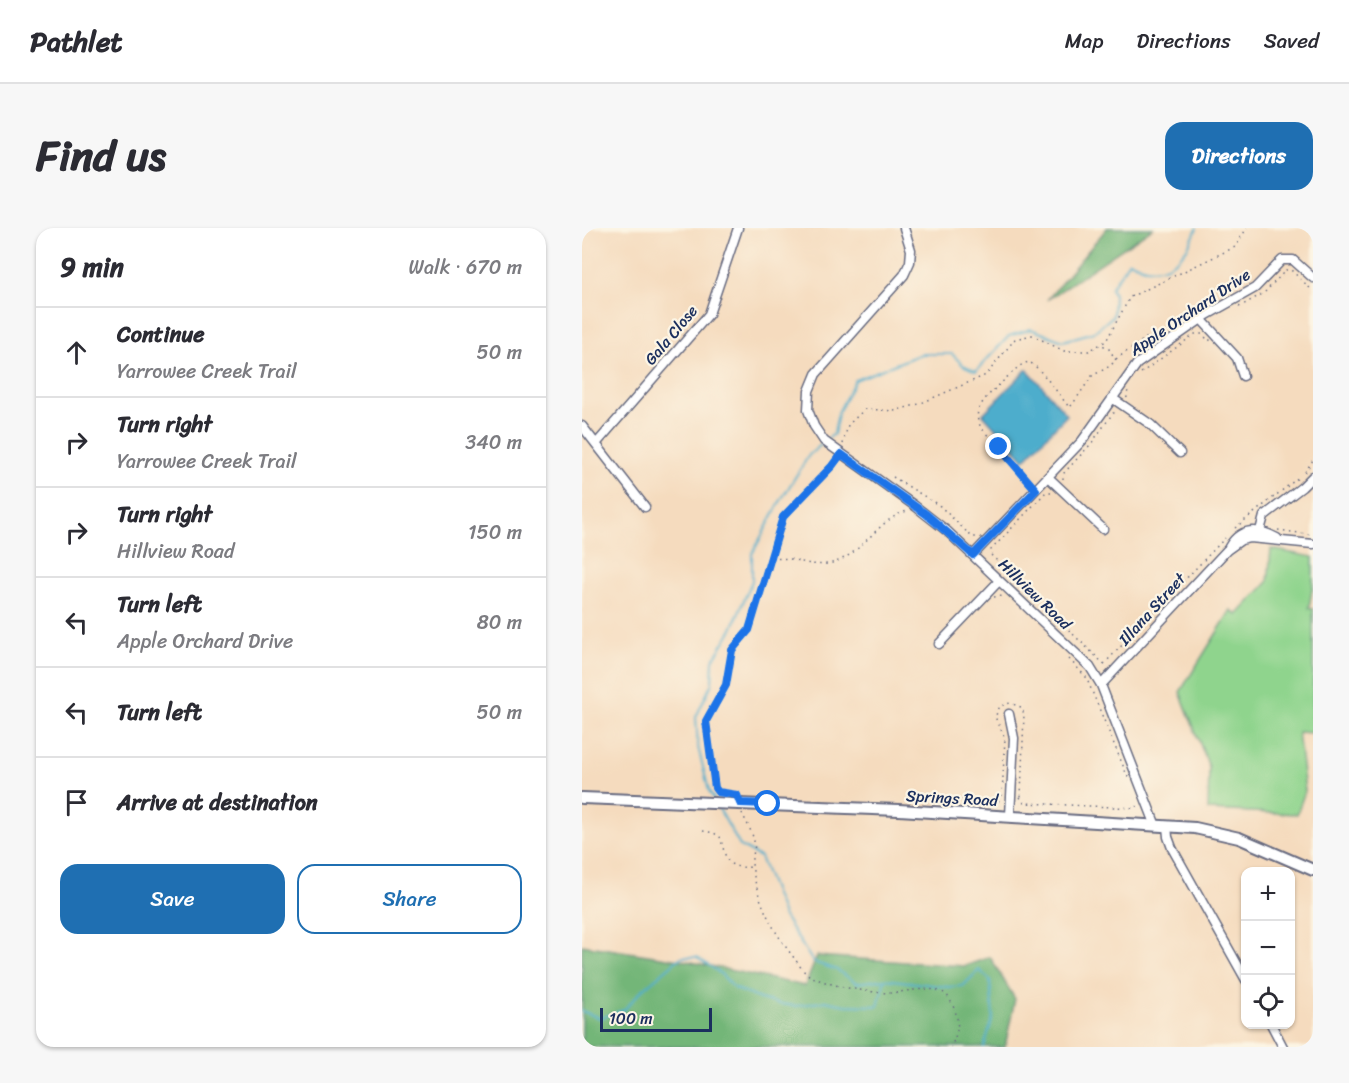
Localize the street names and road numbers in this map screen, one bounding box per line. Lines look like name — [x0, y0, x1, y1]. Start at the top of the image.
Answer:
street label: Apple Orchard Drive — [1123, 261, 1257, 364]
street label: Gala Close — [637, 298, 705, 372]
street label: Hillview Road — [991, 551, 1080, 638]
street label: Illana Street — [1110, 565, 1193, 653]
street label: Springs Road — [905, 781, 1000, 815]

